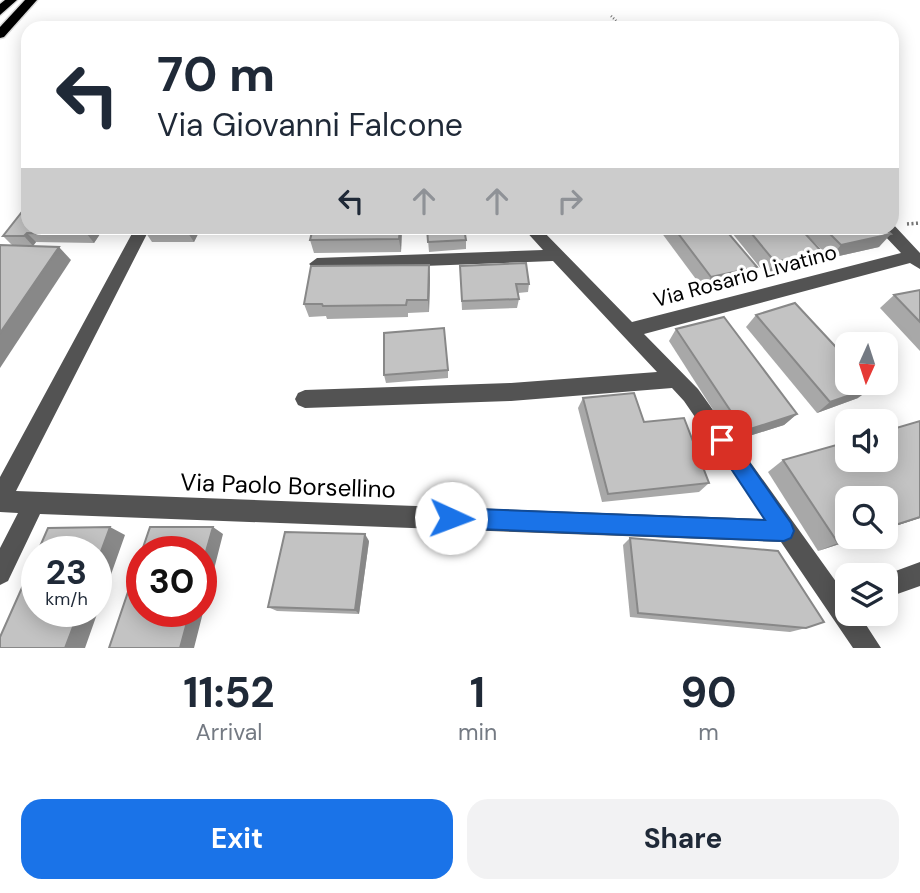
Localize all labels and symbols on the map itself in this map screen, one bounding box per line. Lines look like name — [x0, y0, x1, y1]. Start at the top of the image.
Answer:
street label: Via Rosario Livatino — [650, 238, 840, 314]
north arrow — [835, 332, 898, 396]
pin — [692, 410, 752, 470]
street label: Via Paolo Borsellino — [180, 466, 396, 505]
position arrow — [414, 481, 488, 555]
speed limit sign: 30 — [126, 536, 217, 627]

